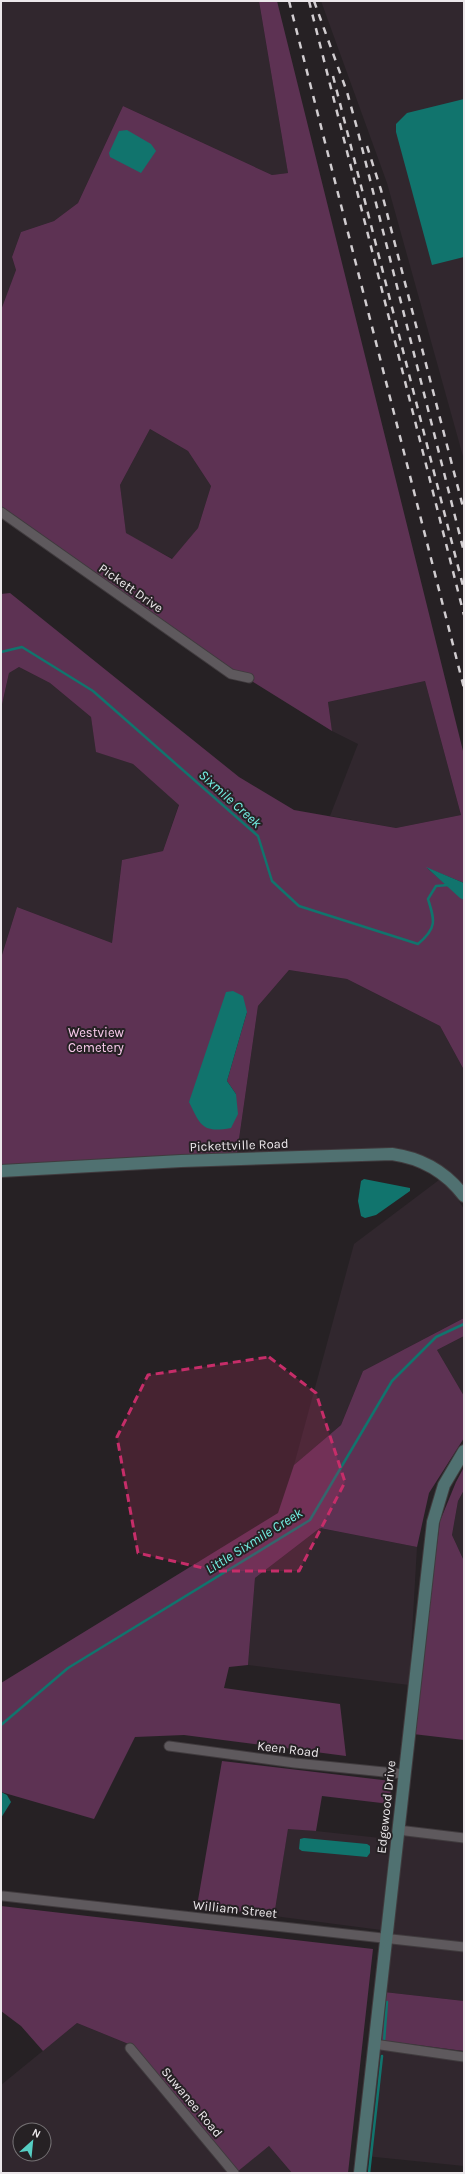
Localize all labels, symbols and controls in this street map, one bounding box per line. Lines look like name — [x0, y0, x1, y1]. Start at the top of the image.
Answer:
street label: Pickett Drive — [96, 560, 166, 616]
water label: Sixmile Creek — [195, 766, 266, 832]
park label: Westview Cemetery — [68, 1025, 125, 1055]
street label: Pickettville Road — [189, 1136, 289, 1154]
water label: Little Sixmile Creek — [202, 1504, 306, 1578]
street label: Keen Road — [256, 1738, 320, 1760]
street label: Edgewood Drive — [374, 1759, 398, 1854]
street label: William Street — [192, 1897, 278, 1921]
street label: Suwanee Road — [158, 2064, 226, 2140]
north arrow — [12, 2122, 52, 2162]
text: N — [30, 2126, 43, 2141]

